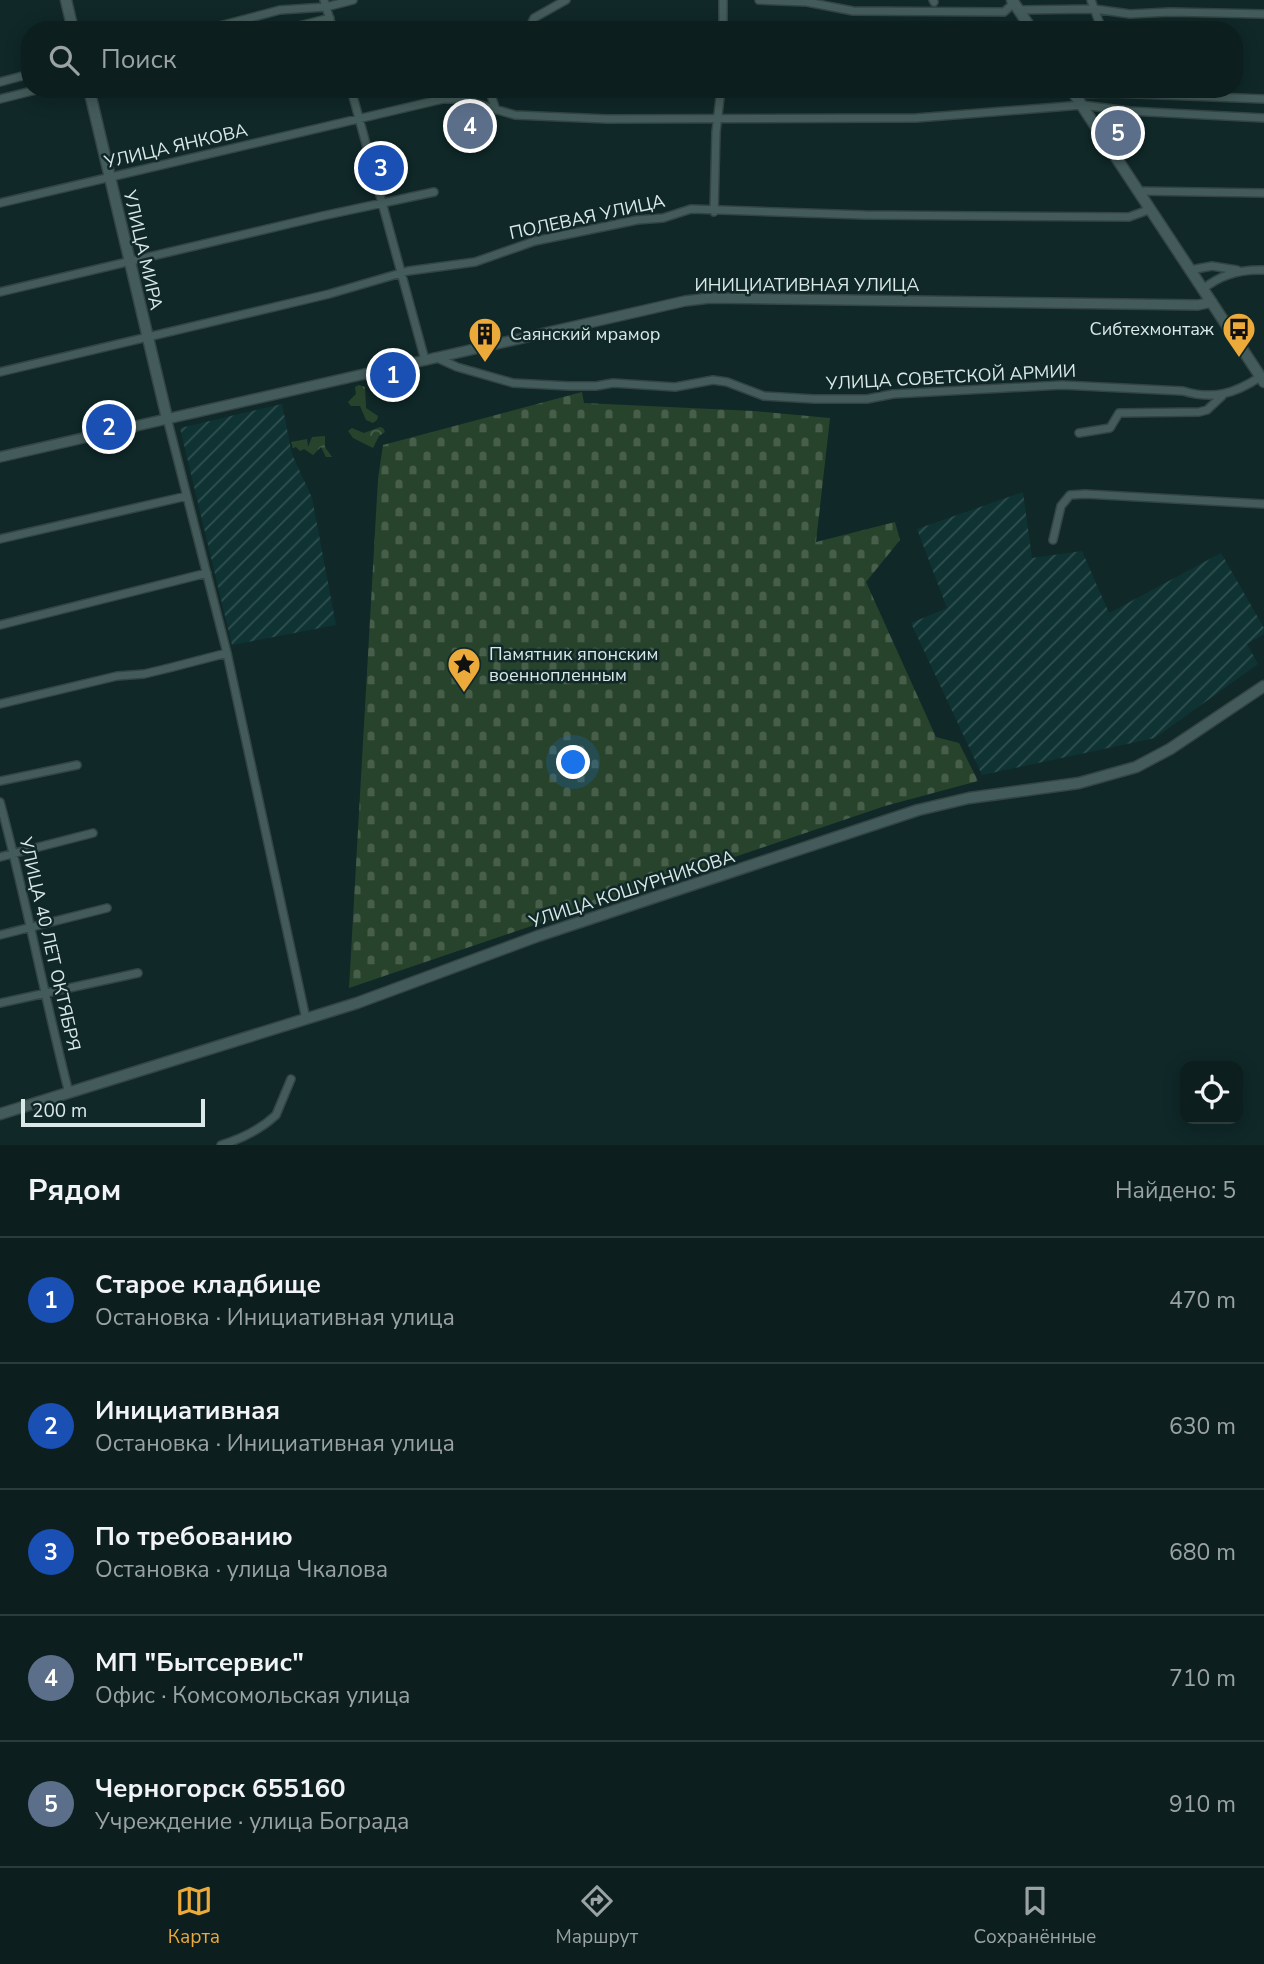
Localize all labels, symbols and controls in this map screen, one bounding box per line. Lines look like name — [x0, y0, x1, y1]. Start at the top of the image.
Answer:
search box — [21, 21, 1243, 98]
icon: search — [45, 41, 83, 79]
text: Поиск — [101, 42, 177, 77]
pin: 4 — [447, 100, 493, 152]
pin: 5 — [1095, 107, 1141, 159]
street label: УЛИЦА ЯНКОВА — [101, 118, 250, 174]
pin: 3 — [358, 142, 404, 194]
street label: УЛИЦА МИРА — [117, 187, 168, 312]
street label: ПОЛЕВАЯ УЛИЦА — [507, 189, 667, 245]
street label: ИНИЦИАТИВНАЯ УЛИЦА — [695, 273, 919, 297]
bus stop icon: Сибтехмонтаж — [1220, 310, 1258, 359]
building icon: Саянский мрамор — [466, 315, 504, 364]
place label: Сибтехмонтаж — [1090, 317, 1215, 341]
place label: Саянский мрамор — [510, 322, 661, 346]
pin: 1 — [370, 349, 416, 401]
street label: УЛИЦА СОВЕТСКОЙ АРМИИ — [824, 358, 1077, 396]
pin: 2 — [86, 401, 132, 453]
place label: Памятник японским военнопленным — [489, 642, 658, 687]
place icon: Памятник японским военнопленным — [445, 645, 483, 694]
your location — [556, 745, 590, 779]
street label: УЛИЦА 40 ЛЕТ ОКТЯБРЯ — [13, 834, 86, 1053]
street label: УЛИЦА КОШУРНИКОВА — [525, 844, 738, 934]
map controls — [1180, 1061, 1243, 1124]
button: locate — [1180, 1061, 1243, 1124]
scale bar — [21, 1096, 205, 1128]
text: 200 m — [32, 1098, 87, 1124]
text: Рядом — [28, 1170, 121, 1211]
text: Найдено: 5 — [1115, 1175, 1236, 1206]
text: Старое кладбище — [95, 1267, 321, 1302]
text: 1 — [44, 1285, 58, 1316]
text: 470 m — [1169, 1285, 1236, 1316]
text: Остановка · Инициативная улица — [95, 1302, 455, 1333]
text: Инициативная — [95, 1393, 280, 1428]
text: 2 — [44, 1411, 58, 1442]
text: 630 m — [1169, 1411, 1236, 1442]
text: Остановка · Инициативная улица — [95, 1428, 455, 1459]
text: По требованию — [95, 1519, 293, 1554]
text: 3 — [44, 1537, 58, 1568]
text: 680 m — [1169, 1537, 1236, 1568]
text: Остановка · улица Чкалова — [95, 1554, 388, 1585]
text: МП "Бытсервис" — [95, 1645, 304, 1680]
text: 4 — [44, 1663, 58, 1694]
text: 710 m — [1169, 1663, 1236, 1694]
text: Офис · Комсомольская улица — [95, 1680, 410, 1711]
text: Черногорск 655160 — [95, 1771, 346, 1806]
text: 5 — [44, 1789, 58, 1820]
text: 910 m — [1169, 1789, 1236, 1820]
text: Учреждение · улица Бограда — [95, 1806, 410, 1837]
tab: Карта — [168, 1882, 220, 1950]
tab: Маршрут — [556, 1882, 638, 1950]
tab: Сохранённые — [974, 1882, 1096, 1950]

